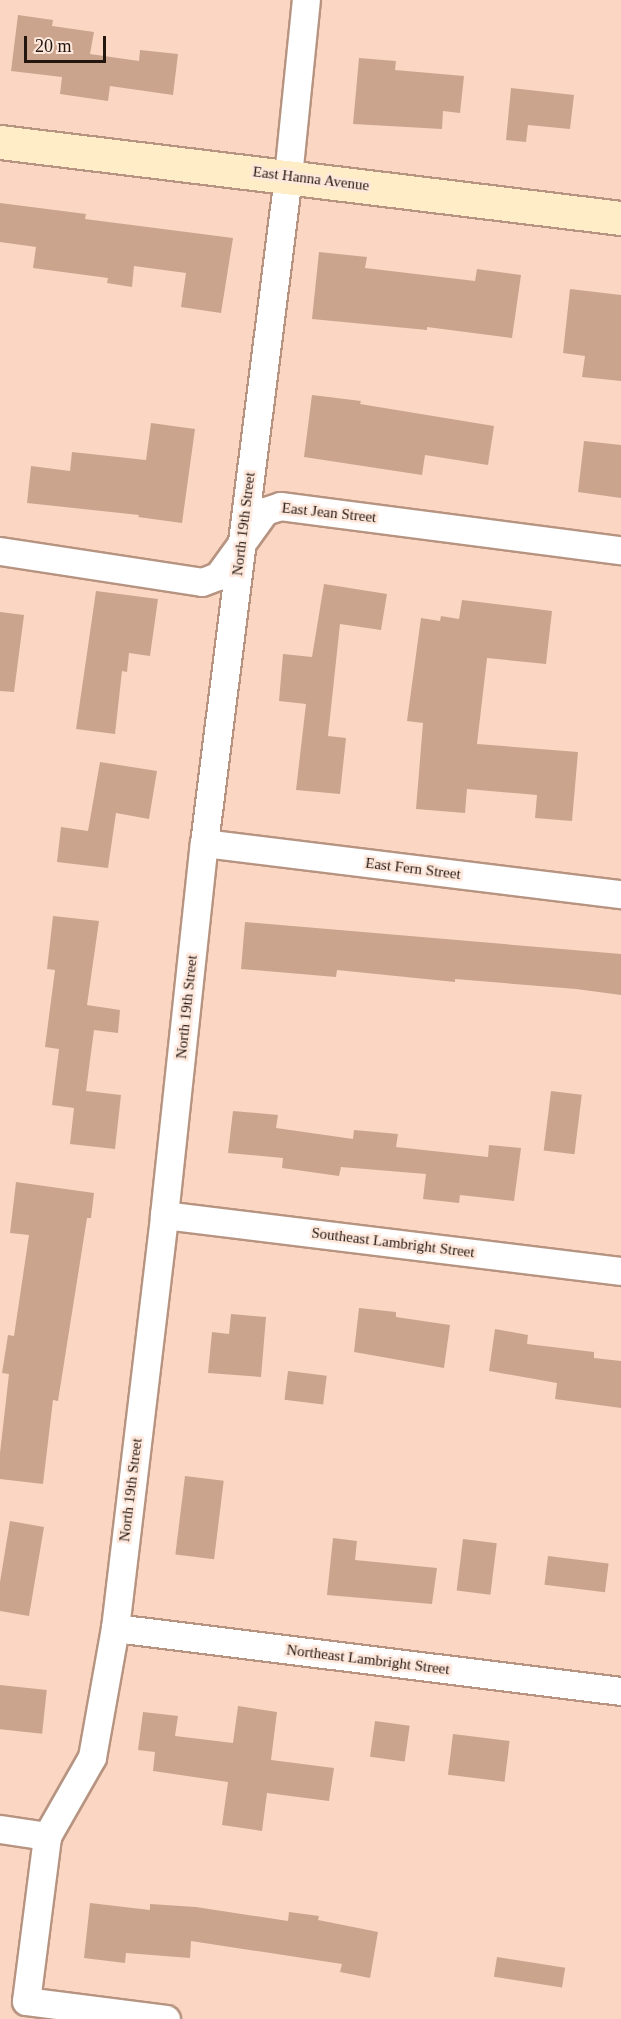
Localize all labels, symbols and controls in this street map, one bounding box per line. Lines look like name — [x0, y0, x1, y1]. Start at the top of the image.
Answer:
scale bar — [27, 24, 110, 62]
text: 20 m — [35, 36, 72, 56]
street label: East Hanna Avenue — [251, 163, 371, 195]
street label: North 19th Street — [229, 471, 259, 577]
street label: East Jean Street — [281, 499, 377, 527]
street label: East Fern Street — [364, 854, 462, 884]
street label: North 19th Street — [173, 954, 201, 1060]
street label: Southeast Lambright Street — [310, 1224, 476, 1262]
street label: North 19th Street — [116, 1437, 146, 1543]
street label: Northeast Lambright Street — [285, 1641, 451, 1679]

